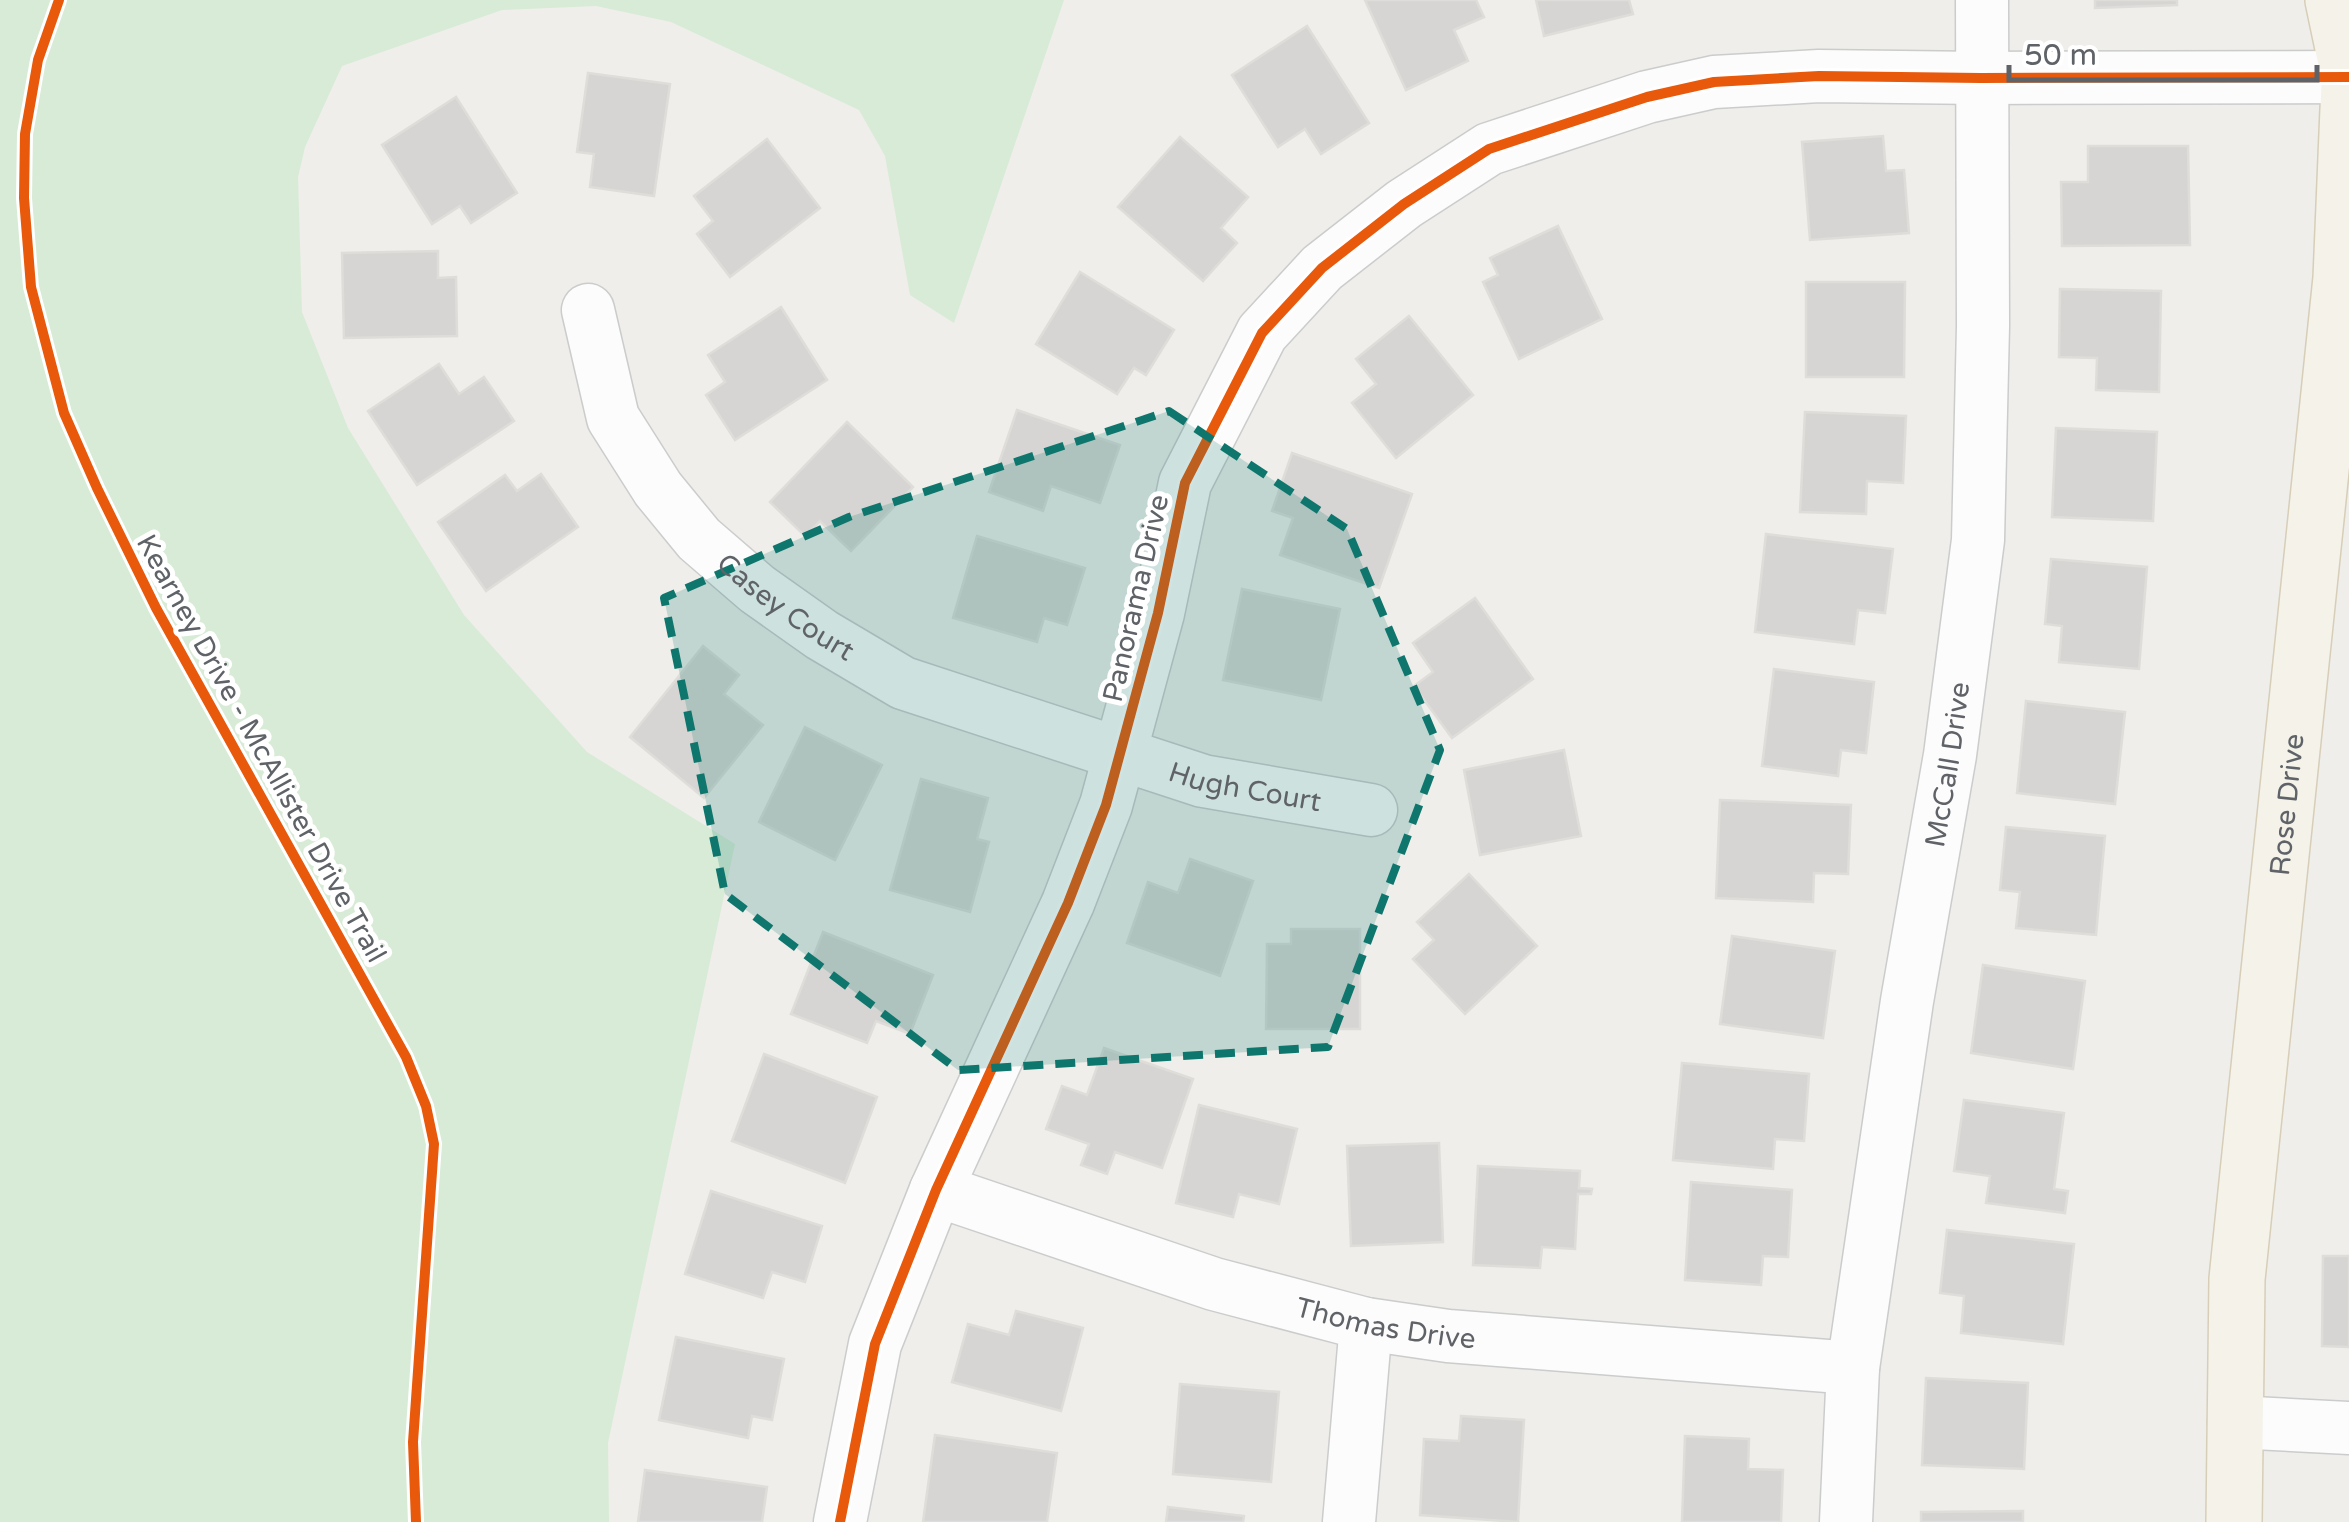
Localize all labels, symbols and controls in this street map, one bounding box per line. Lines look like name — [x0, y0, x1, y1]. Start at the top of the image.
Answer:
scale bar — [2009, 20, 2316, 82]
text: 50 m — [2024, 37, 2097, 74]
street label: Panorama Drive — [1096, 491, 1176, 705]
street label: Kearney Drive - McAllister Drive Trail — [129, 529, 393, 968]
street label: Casey Court — [710, 546, 860, 668]
street label: McCall Drive — [1918, 680, 1977, 850]
street label: Rose Drive — [2263, 732, 2312, 877]
street label: Hugh Court — [1164, 755, 1324, 819]
street label: Thomas Drive — [1292, 1290, 1477, 1356]

